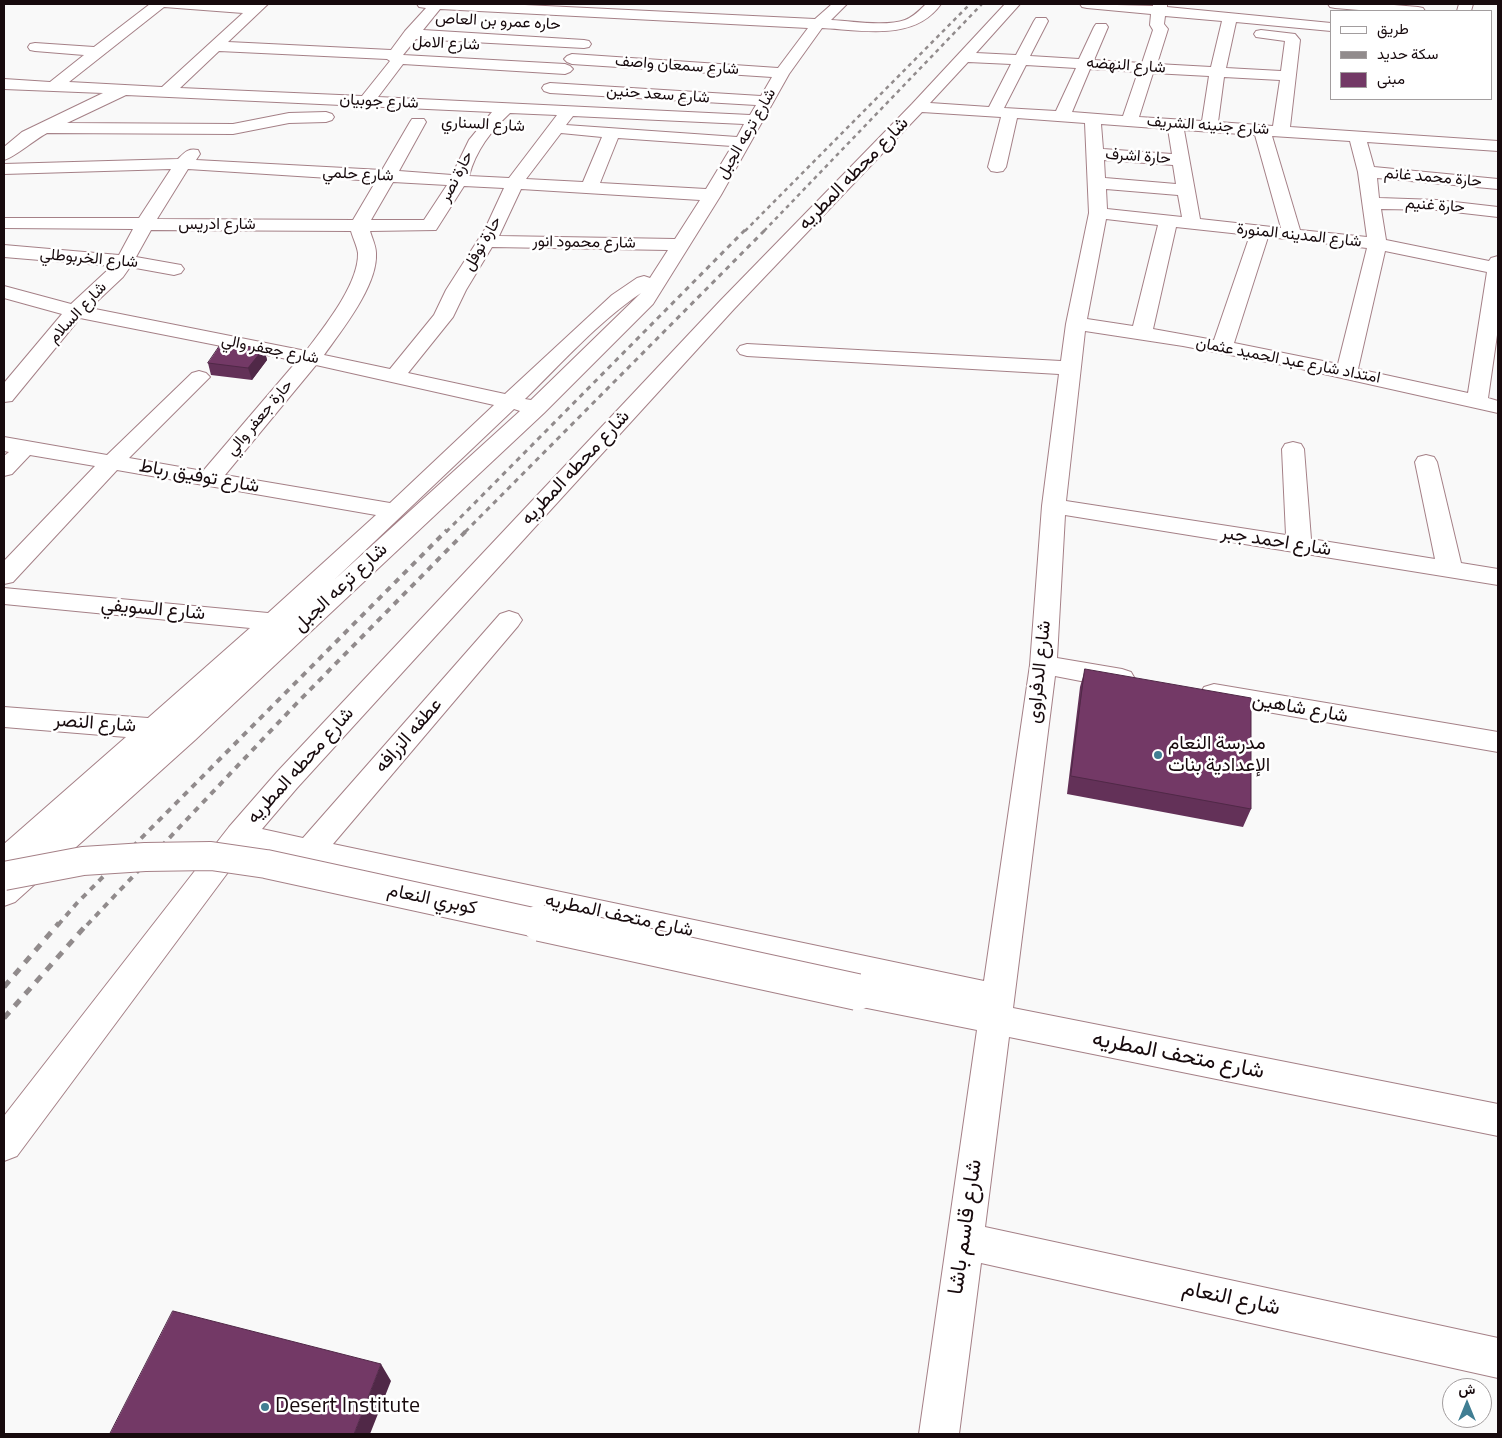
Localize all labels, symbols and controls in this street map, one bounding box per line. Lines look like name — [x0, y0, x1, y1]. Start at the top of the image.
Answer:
street label: حاره عمرو بن العاص — [435, 9, 561, 35]
legend — [1330, 10, 1492, 100]
text: طريق — [1377, 17, 1409, 40]
street label: شارع الامل — [412, 33, 480, 55]
text: سكة حديد — [1377, 42, 1438, 65]
street label: شارع سمعان واصف — [614, 52, 740, 80]
street label: شارع النهضه — [1086, 54, 1166, 78]
text: مبنى — [1377, 67, 1405, 90]
street label: شارع سعد حنين — [606, 82, 710, 108]
street label: شارع ترعه الجبل — [713, 85, 781, 183]
street label: شارع جوبيان — [339, 90, 419, 114]
street label: شارع محطه المطريه — [794, 112, 914, 236]
street label: شارع جنينه الشريف — [1146, 112, 1270, 140]
street label: شارع السناري — [441, 113, 525, 137]
street label: حارة اشرف — [1105, 145, 1171, 169]
street label: حارة نصر — [436, 148, 478, 206]
street label: شارع حلمي — [322, 164, 394, 186]
street label: حارة محمد غانم — [1383, 164, 1483, 192]
street label: حارة غنيم — [1405, 194, 1465, 218]
street label: حارة نوفل — [460, 213, 506, 275]
street label: شارع ادريس — [178, 215, 256, 235]
street label: شارع المدينه المنورة — [1236, 220, 1362, 252]
street label: شارع محمود انور — [532, 232, 636, 254]
street label: شارع الخربوطلي — [39, 245, 139, 273]
street label: شارع السلام — [45, 278, 111, 348]
street label: شارع جعفر والي — [220, 331, 320, 369]
street label: امتداد شارع عبد الحميد عثمان — [1194, 334, 1382, 388]
street label: حارة جعفر والي — [223, 376, 297, 460]
street label: شارع محطه المطريه — [517, 406, 635, 530]
street label: شارع توفيق رباط — [137, 455, 261, 499]
street label: شارع احمد جبر — [1219, 522, 1333, 562]
street label: شارع ترعه الجبل — [289, 539, 393, 637]
street label: شارع السويفي — [100, 594, 206, 626]
street label: شارع الدفراوى — [1023, 619, 1057, 725]
street label: شارع شاهين — [1250, 689, 1350, 729]
street label: عطفه الزرافه — [370, 694, 448, 778]
street label: شارع محطه المطريه — [243, 703, 359, 829]
street label: شارع النصر — [53, 710, 137, 738]
place label: مدرسة النعام الإعدادية بنات — [1168, 733, 1270, 777]
marker: مدرسة النعام الإعدادية بنات — [1152, 749, 1164, 761]
street label: كوبري النعام — [385, 879, 479, 921]
street label: شارع متحف المطريه — [543, 889, 695, 943]
street label: شارع متحف المطريه — [1090, 1026, 1266, 1086]
street label: شارع قاسم باشا — [943, 1158, 989, 1296]
street label: شارع النعام — [1180, 1276, 1282, 1322]
north arrow — [1442, 1378, 1492, 1428]
text: ش — [1459, 1378, 1475, 1399]
place label: Desert Institute — [275, 1394, 420, 1420]
marker: Desert Institute — [259, 1401, 271, 1413]

